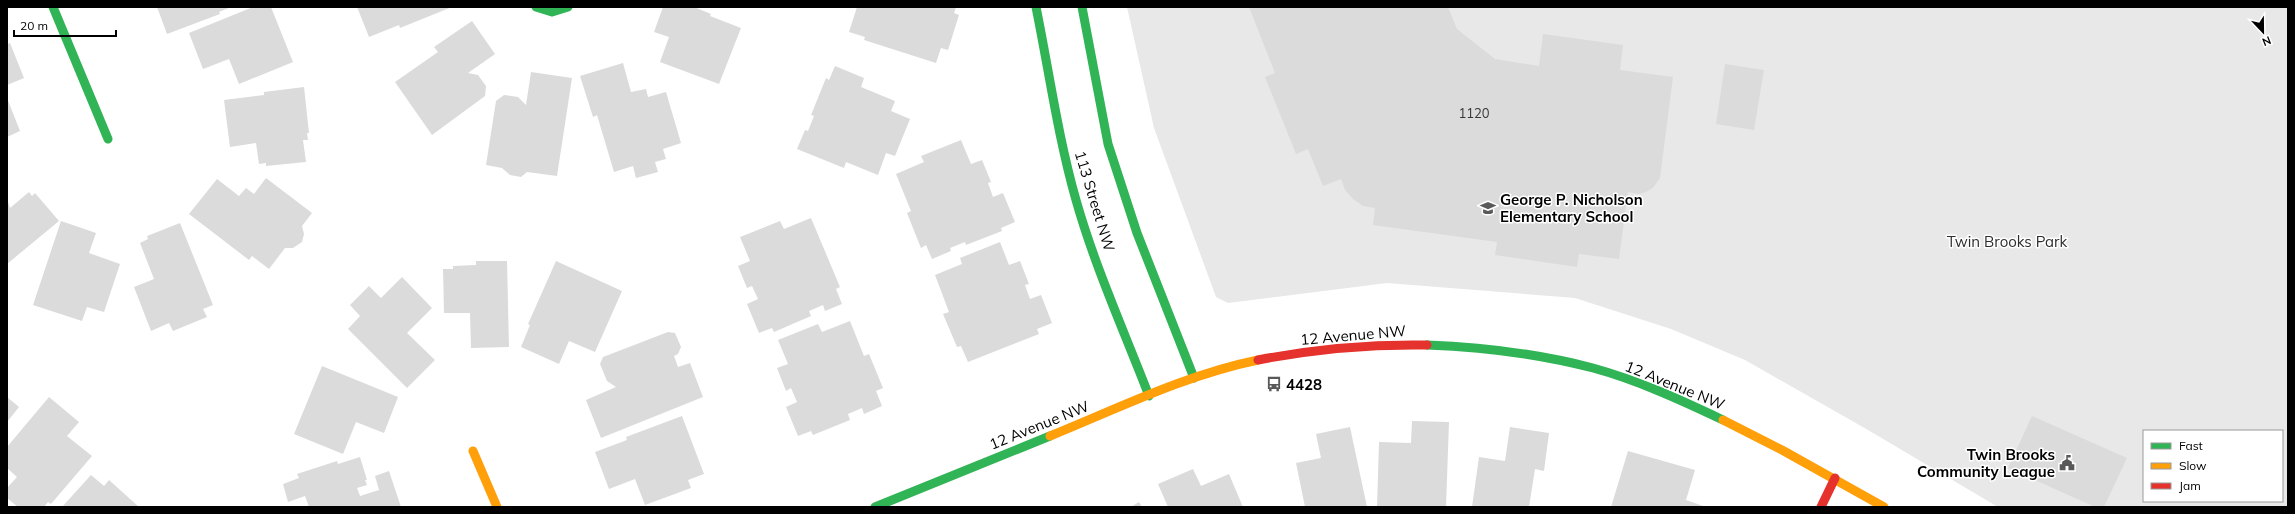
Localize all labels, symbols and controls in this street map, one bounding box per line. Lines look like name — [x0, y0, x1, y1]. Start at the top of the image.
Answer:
scale bar — [14, 12, 116, 38]
north arrow — [2243, 12, 2283, 52]
text: 20 m — [20, 18, 48, 33]
text: N — [2260, 33, 2273, 49]
house number: 1120 — [1458, 105, 1490, 121]
street label: 113 Street NW — [1071, 148, 1119, 254]
place label: George P. Nicholson Elementary School — [1500, 190, 1643, 226]
school or university icon: George P. Nicholson Elementary School — [1479, 199, 1497, 217]
park label: Twin Brooks Park — [1947, 232, 2068, 251]
street label: 12 Avenue NW — [1299, 321, 1407, 349]
street label: 12 Avenue NW — [1622, 356, 1728, 414]
bus stop icon: 4428 — [1265, 375, 1283, 393]
place label: 4428 — [1286, 375, 1322, 394]
street label: 12 Avenue NW — [986, 396, 1092, 454]
legend — [2143, 430, 2283, 502]
text: Fast — [2179, 438, 2203, 453]
place label: Twin Brooks Community League — [1917, 445, 2055, 481]
public building icon: Twin Brooks Community League — [2058, 454, 2076, 472]
text: Slow — [2179, 458, 2207, 473]
text: Jam — [2179, 478, 2201, 493]

